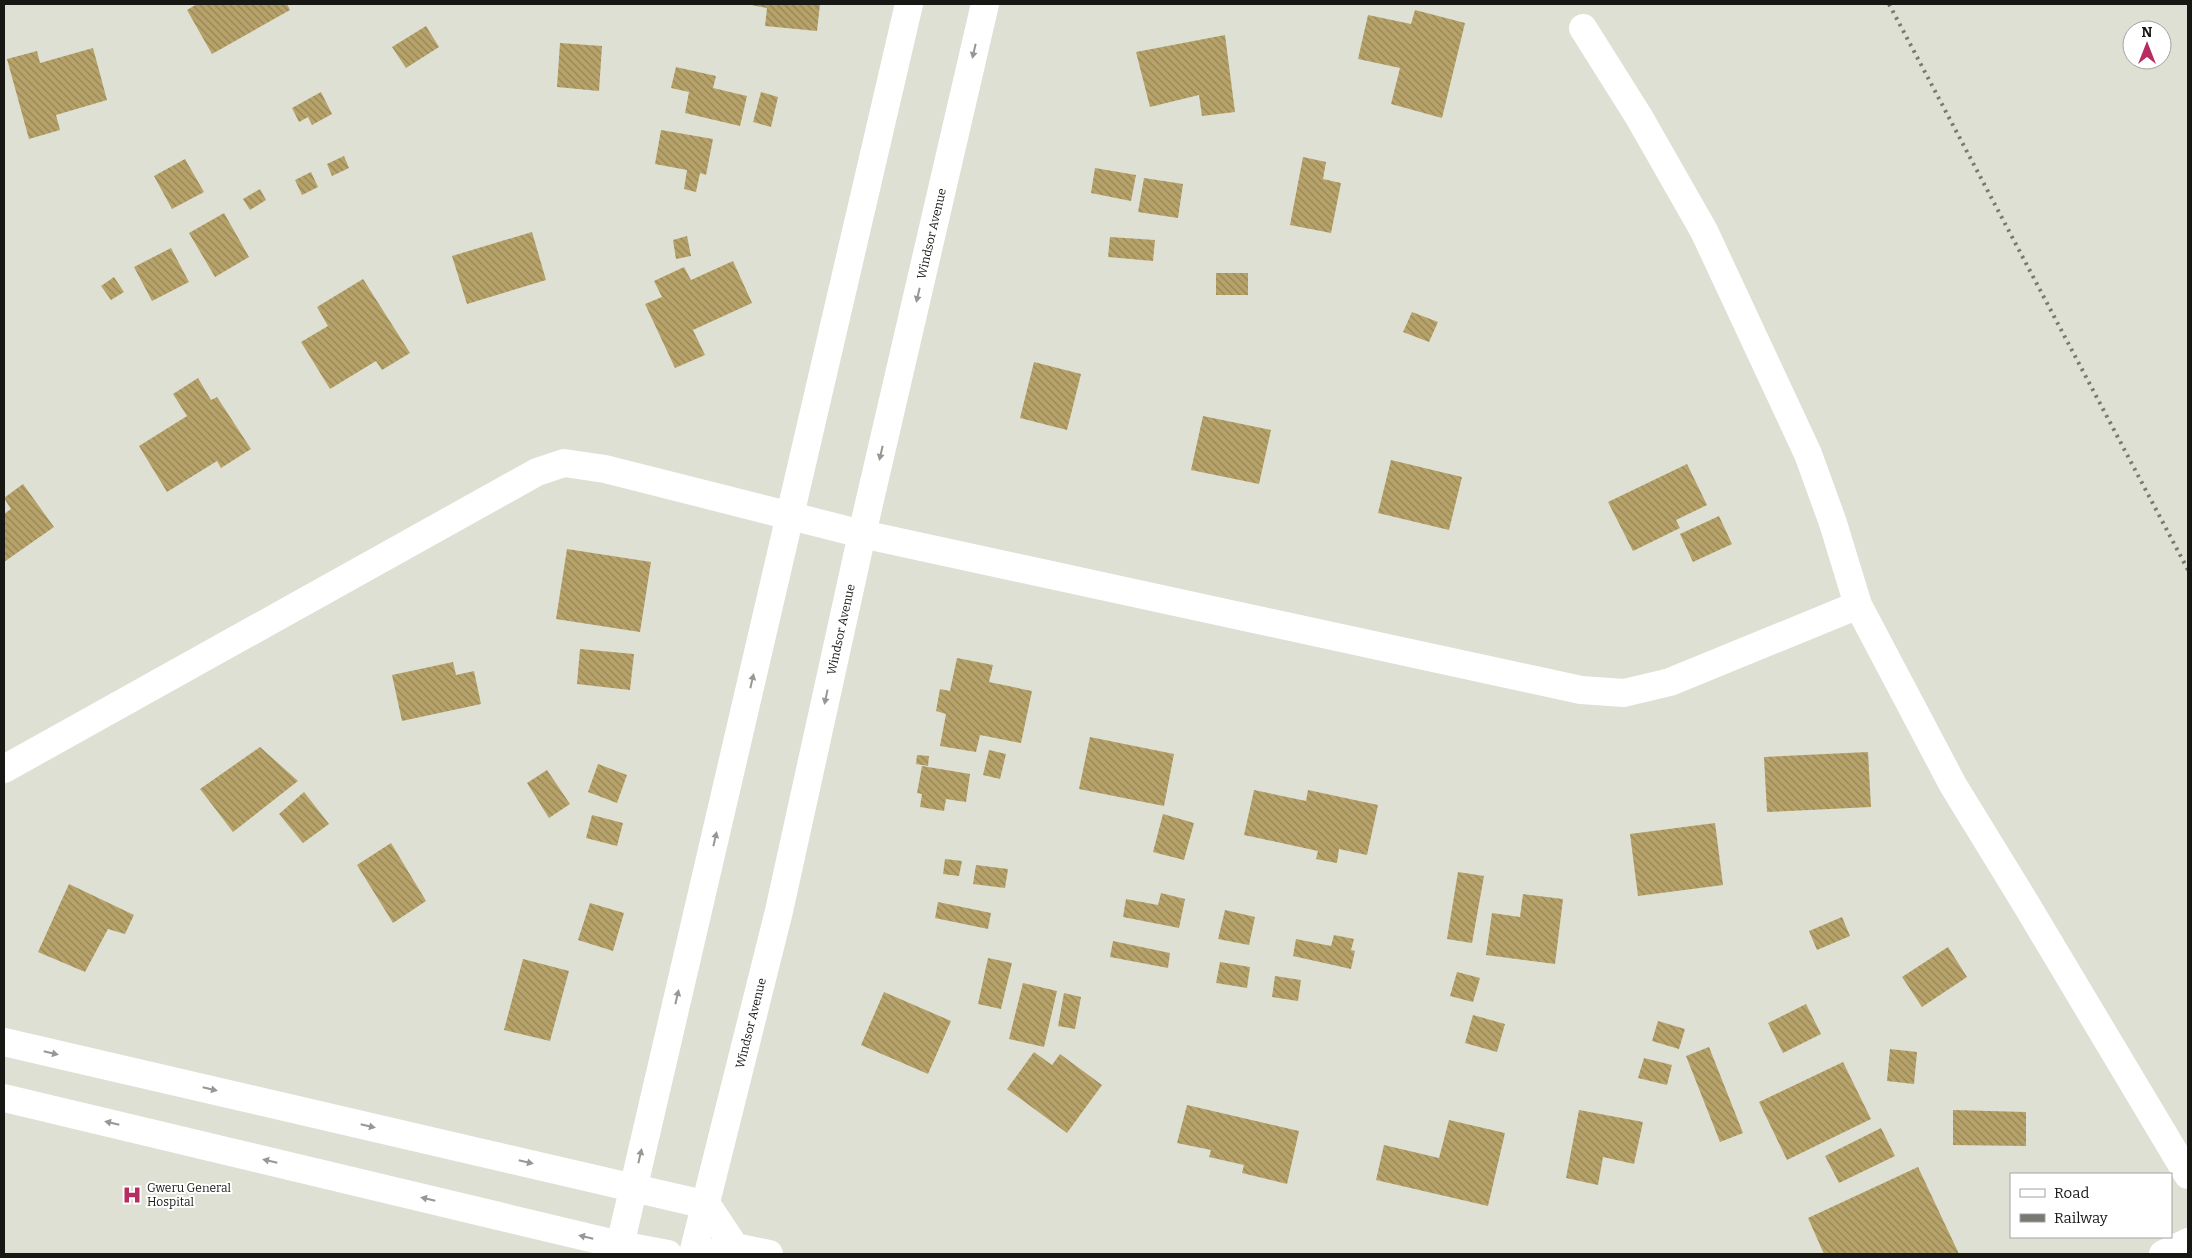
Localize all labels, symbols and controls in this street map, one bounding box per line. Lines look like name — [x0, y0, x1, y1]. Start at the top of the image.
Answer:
north arrow — [2122, 20, 2172, 70]
text: N — [2142, 24, 2153, 41]
one-way arrow — [970, 44, 978, 59]
street label: Windsor Avenue — [914, 187, 949, 280]
one-way arrow — [914, 287, 922, 302]
one-way arrow — [877, 446, 885, 461]
street label: Windsor Avenue — [824, 583, 858, 676]
one-way arrow — [748, 673, 756, 688]
one-way arrow — [822, 689, 830, 705]
one-way arrow — [711, 832, 719, 847]
street label: Windsor Avenue — [733, 976, 769, 1070]
one-way arrow — [673, 990, 681, 1005]
one-way arrow — [44, 1049, 59, 1057]
one-way arrow — [202, 1085, 217, 1093]
one-way arrow — [104, 1119, 119, 1127]
one-way arrow — [360, 1122, 375, 1130]
one-way arrow — [636, 1148, 644, 1163]
one-way arrow — [262, 1157, 277, 1165]
one-way arrow — [519, 1158, 534, 1166]
legend — [2010, 1173, 2172, 1238]
place label: Gweru General Hospital — [147, 1181, 232, 1209]
hospital icon: Gweru General Hospital — [121, 1184, 143, 1206]
text: Road — [2054, 1184, 2089, 1202]
one-way arrow — [420, 1195, 435, 1203]
text: Railway — [2054, 1209, 2108, 1227]
one-way arrow — [578, 1233, 593, 1241]

